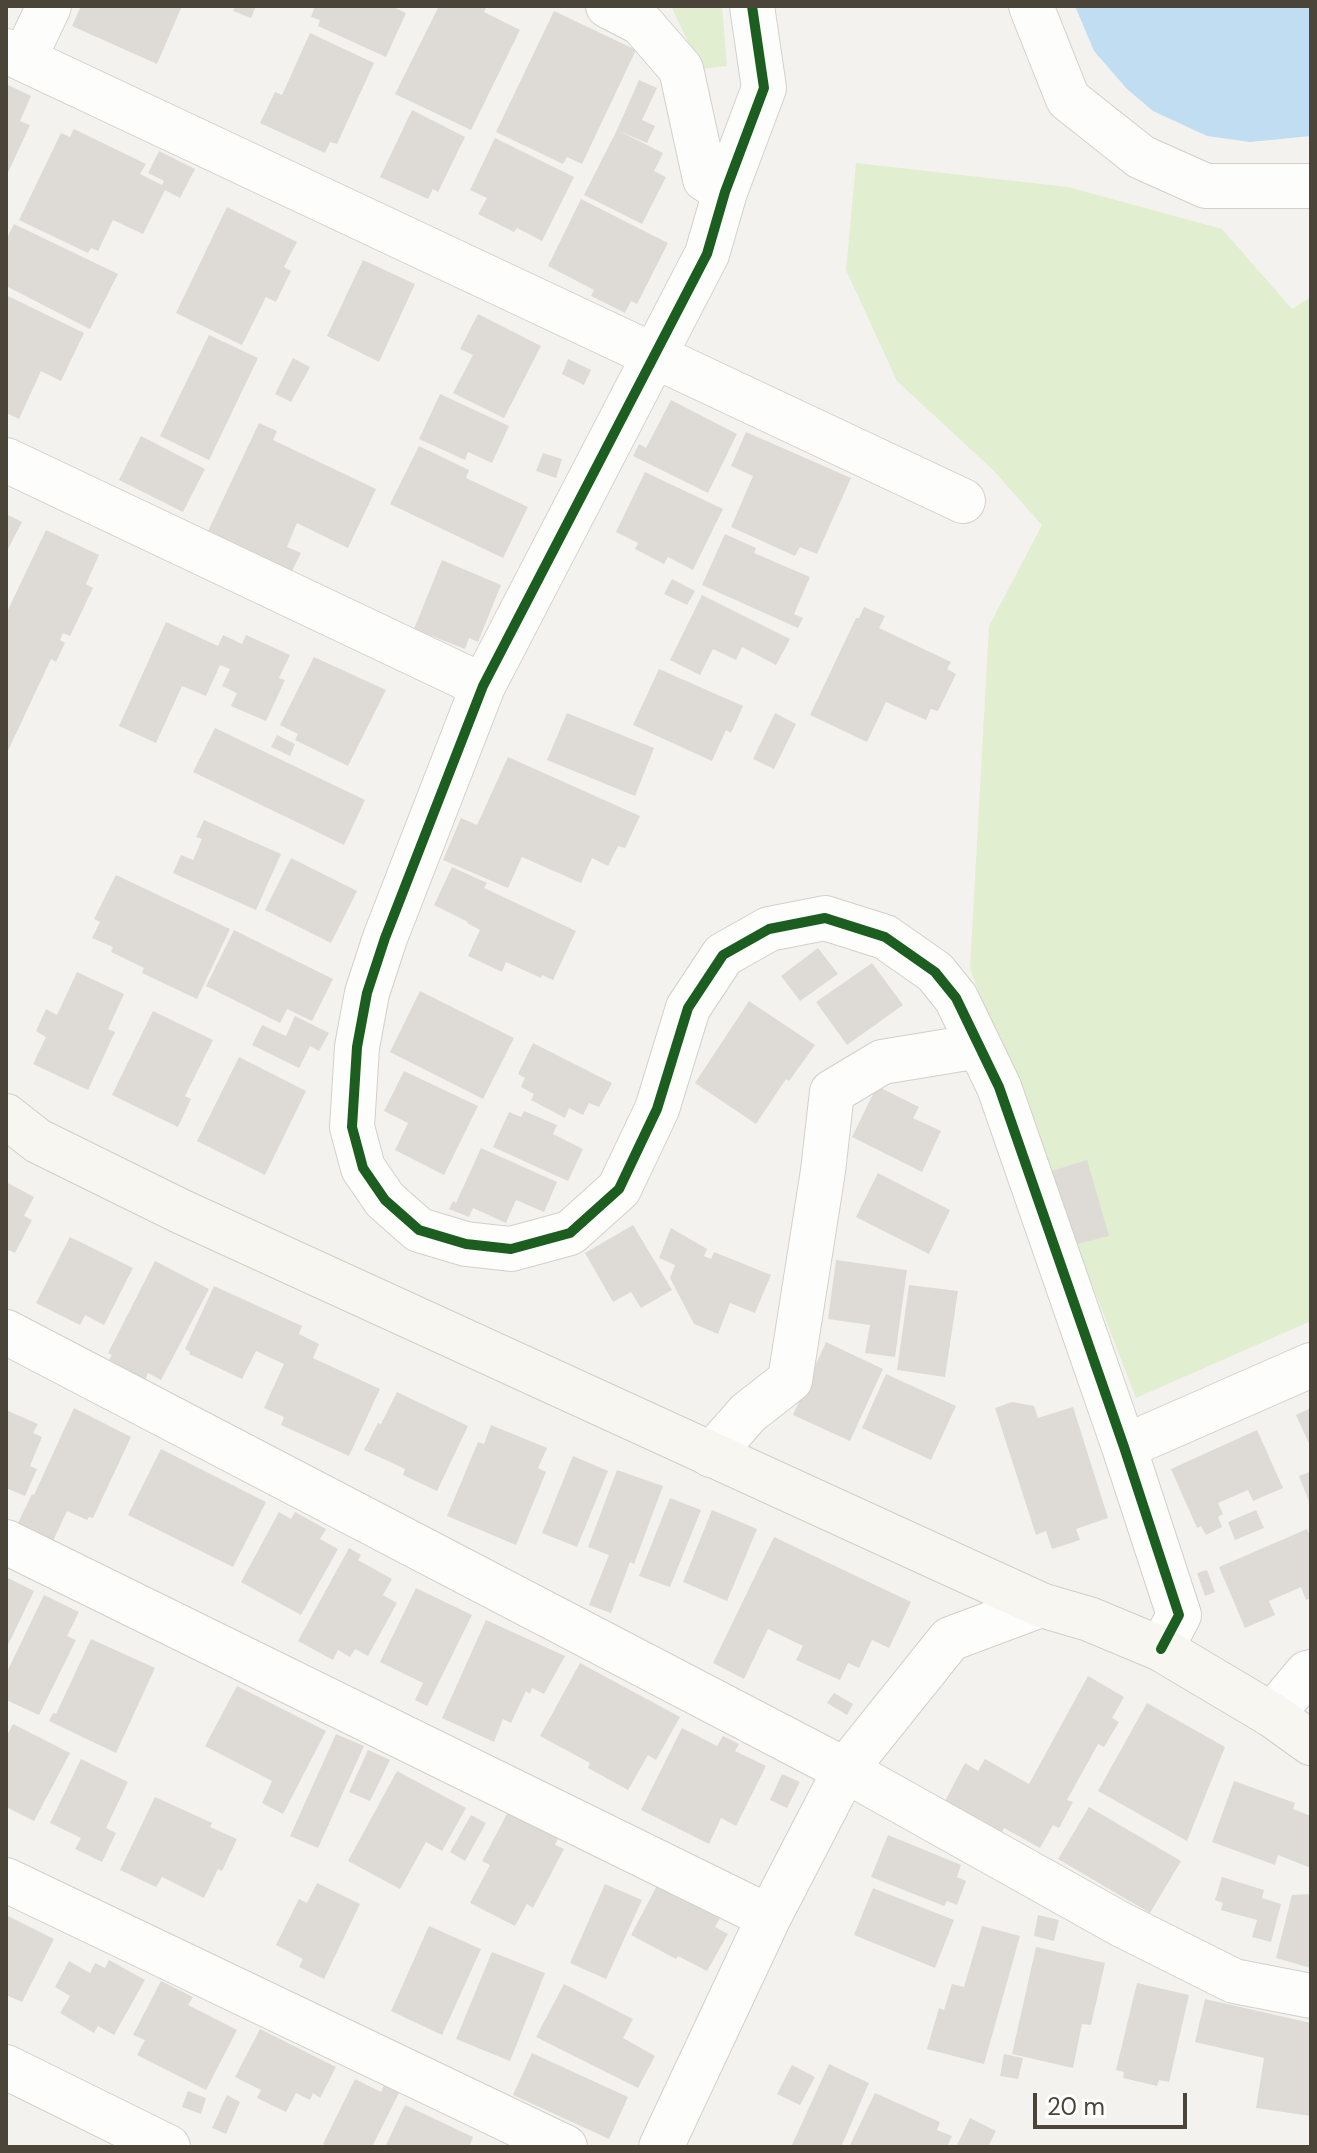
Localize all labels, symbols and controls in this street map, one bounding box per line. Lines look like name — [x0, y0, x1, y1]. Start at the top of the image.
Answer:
scale bar — [1037, 2077, 1191, 2127]
text: 20 m — [1047, 2091, 1105, 2122]

